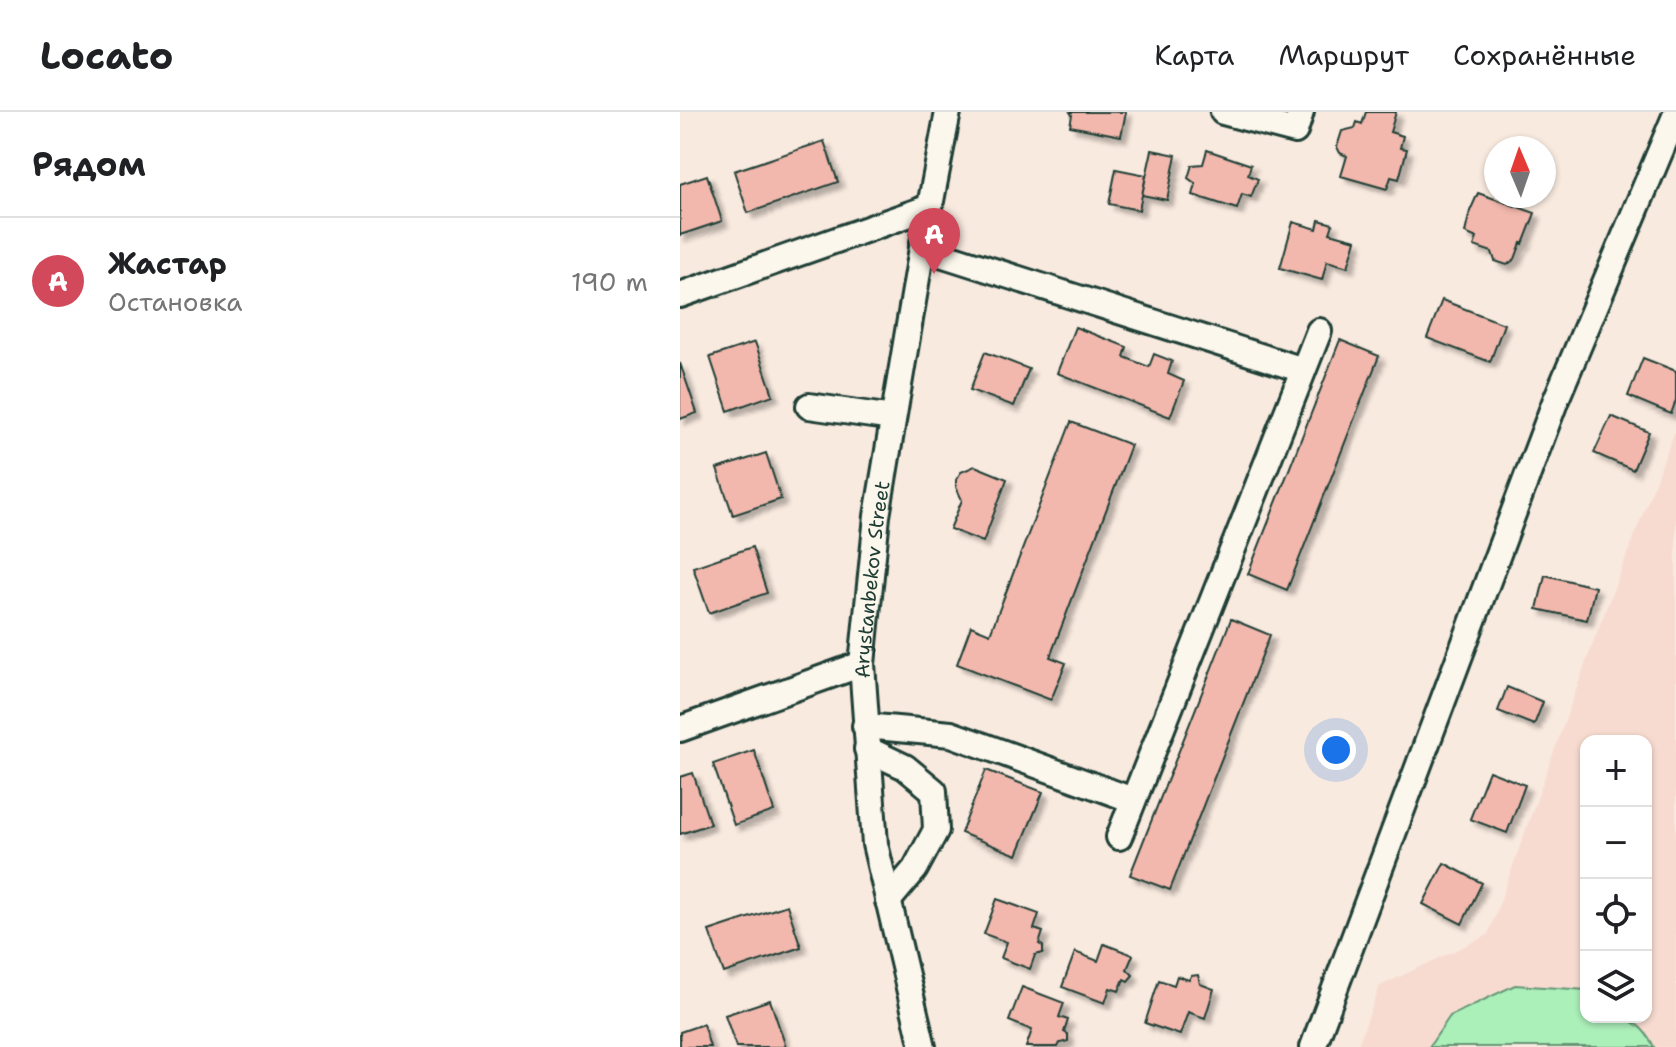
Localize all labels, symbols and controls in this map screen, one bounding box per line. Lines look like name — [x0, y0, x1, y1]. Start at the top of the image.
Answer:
text: Locato — [40, 30, 173, 81]
text: Карта — [1154, 36, 1234, 74]
text: Маршрут — [1278, 36, 1409, 74]
text: Сохранённые — [1453, 36, 1636, 74]
north arrow — [1484, 136, 1556, 208]
text: Рядом — [32, 141, 146, 187]
pin: A — [908, 208, 960, 274]
text: Жастар — [108, 243, 227, 284]
text: A — [48, 264, 68, 299]
text: 190 m — [571, 264, 648, 299]
text: Остановка — [108, 284, 243, 319]
street label: Arystanbekov Street — [849, 479, 896, 679]
your location — [1316, 730, 1356, 770]
map controls — [1580, 735, 1652, 1023]
button: + — [1580, 735, 1652, 807]
button: − — [1580, 807, 1652, 879]
button: locate — [1580, 879, 1652, 951]
button: layers — [1580, 951, 1652, 1023]

